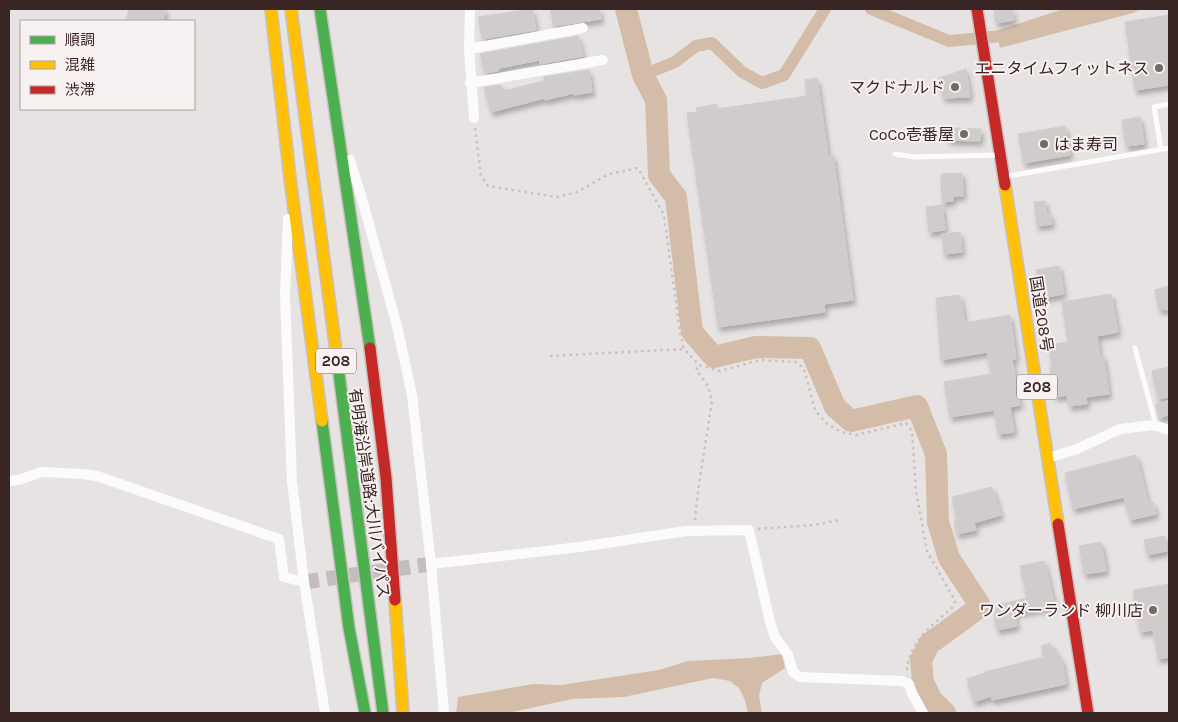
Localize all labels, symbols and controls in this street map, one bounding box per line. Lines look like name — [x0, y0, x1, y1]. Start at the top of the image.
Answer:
legend — [20, 20, 195, 110]
text: 順調 — [65, 31, 95, 49]
text: 混雑 — [65, 56, 95, 74]
place label: エニタイムフィットネス — [975, 59, 1149, 78]
marker: エニタイムフィットネス — [1153, 62, 1165, 74]
place label: マクドナルド — [849, 78, 945, 97]
text: 渋滞 — [65, 81, 95, 99]
marker: マクドナルド — [949, 81, 961, 93]
place label: CoCo壱番屋 — [869, 125, 954, 144]
marker: CoCo壱番屋 — [958, 128, 970, 140]
place label: はま寿司 — [1054, 135, 1118, 154]
marker: はま寿司 — [1038, 138, 1050, 150]
street label: 国道208号 — [1026, 275, 1057, 353]
road number: 208 — [316, 348, 356, 374]
road number: 208 — [1017, 374, 1057, 400]
street label: 有明海沿岸道路;大川バイパス — [345, 387, 394, 599]
place label: ワンダーランド 柳川店 — [979, 601, 1143, 620]
marker: ワンダーランド 柳川店 — [1147, 604, 1159, 616]

